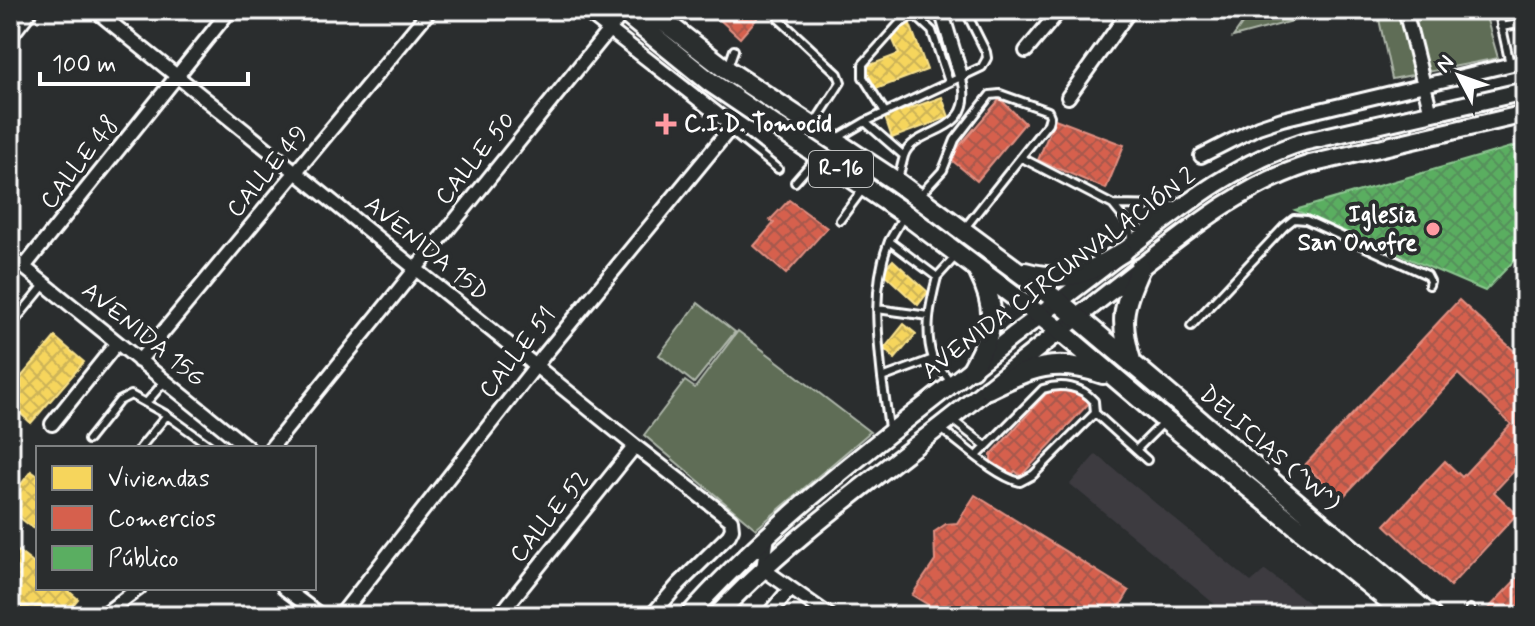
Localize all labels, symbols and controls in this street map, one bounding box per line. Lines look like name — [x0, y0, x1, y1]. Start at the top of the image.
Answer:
scale bar — [40, 36, 248, 86]
north arrow — [1419, 36, 1499, 116]
text: N — [1430, 49, 1461, 79]
text: 100 m — [52, 50, 116, 81]
street label: CALLE 50 — [429, 106, 523, 212]
place label: C.I.D. Tomocid — [684, 109, 832, 140]
street label: CALLE 48 — [34, 110, 126, 216]
marker: C.I.D. Tomocid — [655, 113, 677, 135]
street label: CALLE 49 — [220, 119, 316, 225]
road number: R-16 — [809, 151, 873, 187]
street label: AVENIDA CIRCUNVALACIÓN 2 — [916, 161, 1202, 387]
street label: AVENIDA 15D — [358, 189, 494, 309]
place label: Iglesia San Onofre — [1298, 200, 1417, 259]
marker: Iglesia San Onofre — [1424, 220, 1442, 238]
street label: AVENIDA 15G — [75, 276, 211, 394]
street label: CALLE 51 — [473, 301, 563, 405]
street label: DELICIAS (^W^) — [1192, 379, 1346, 519]
legend — [36, 446, 316, 590]
text: Viviendas — [108, 464, 210, 495]
street label: CALLE 52 — [503, 464, 597, 570]
text: Comercios — [108, 504, 216, 535]
text: Público — [108, 544, 178, 575]

